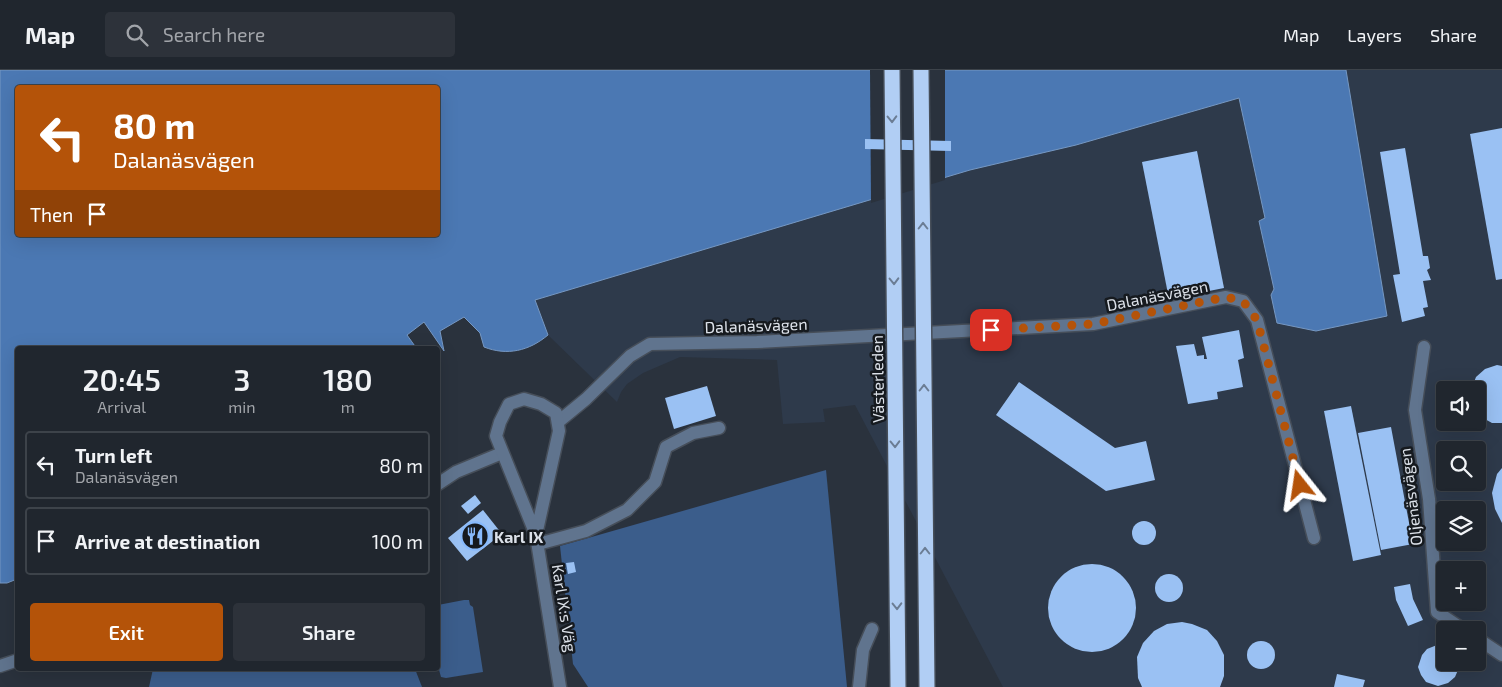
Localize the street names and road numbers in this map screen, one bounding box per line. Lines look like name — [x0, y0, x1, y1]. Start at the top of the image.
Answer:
street label: Dalanäsvägen — [1105, 276, 1209, 314]
street label: Dalanäsvägen — [704, 314, 808, 336]
street label: Västerleden — [867, 335, 887, 423]
street label: Oljenäsvägen — [1395, 447, 1426, 547]
street label: Karl IX:s Väg — [549, 563, 581, 653]

